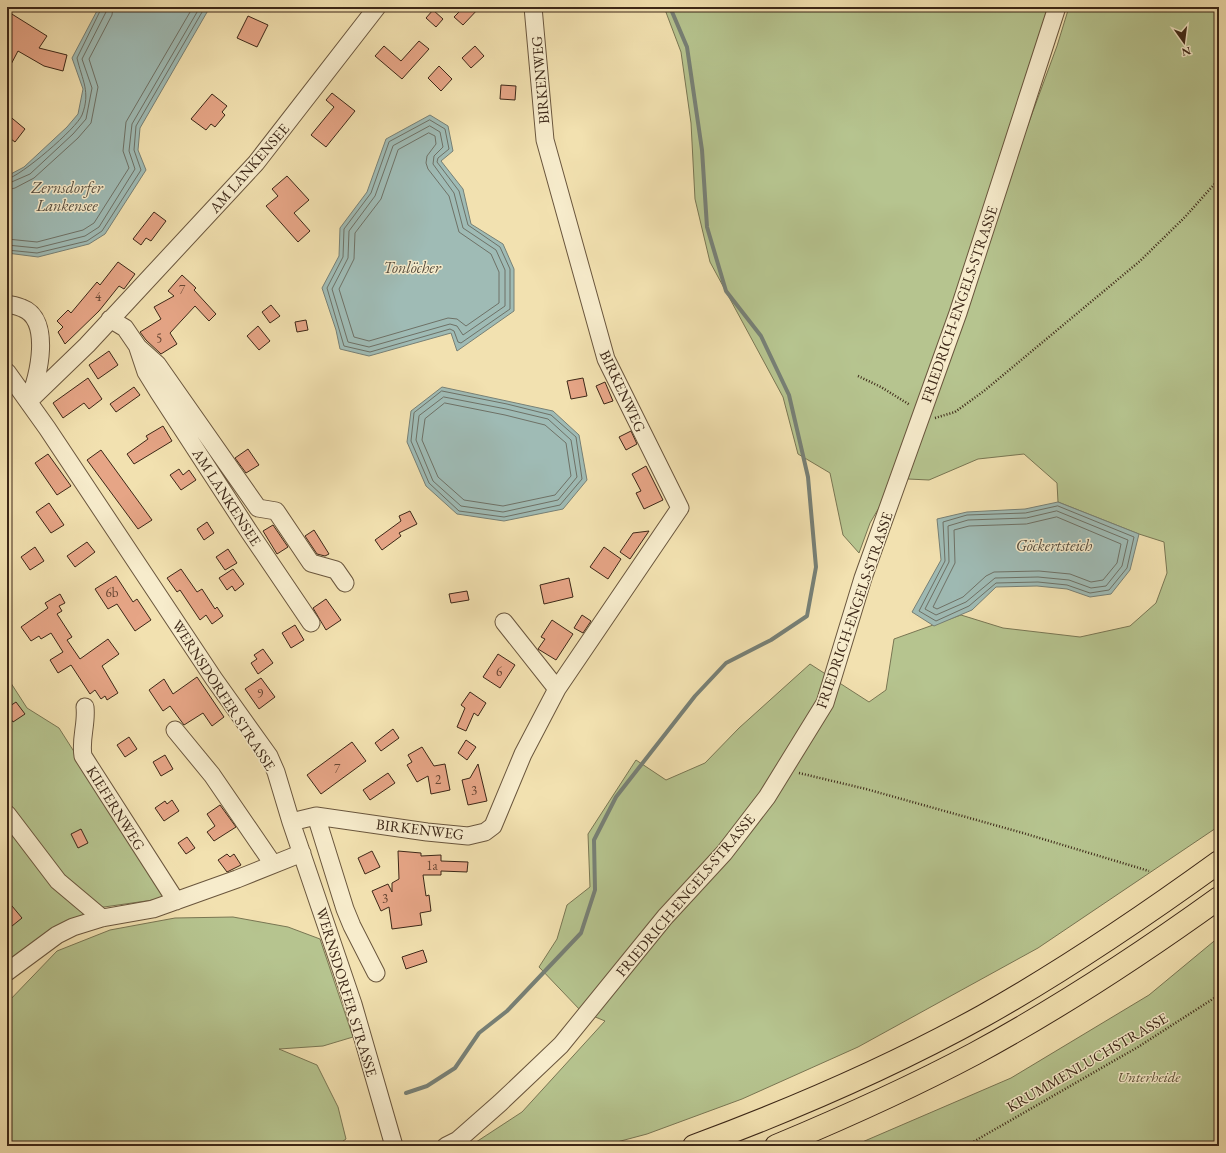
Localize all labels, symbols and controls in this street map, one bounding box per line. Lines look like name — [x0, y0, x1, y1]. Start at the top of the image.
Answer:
north arrow — [1164, 22, 1204, 62]
street label: BIRKENWEG — [527, 35, 553, 125]
text: N — [1180, 44, 1192, 60]
street label: AM LANKENSEE — [204, 119, 293, 217]
water label: Zernsdorfer Lankensee — [30, 177, 104, 216]
street label: FRIEDRICH-ENGELS-STRASSE — [916, 203, 1002, 405]
water label: Tonlöcher — [383, 257, 442, 278]
house number: 7 — [179, 281, 186, 298]
house number: 4 — [95, 288, 102, 305]
house number: 5 — [156, 330, 162, 347]
street label: BIRKENWEG — [596, 347, 650, 435]
street label: AM LANKENSEE — [188, 444, 266, 550]
street label: FRIEDRICH-ENGELS-STRASSE — [811, 509, 897, 711]
water label: Göckertsteich — [1016, 535, 1093, 556]
house number: 6b — [106, 584, 119, 601]
street label: WERNSDORFER STRASSE — [168, 616, 280, 774]
house number: 6 — [496, 663, 502, 680]
house number: 9 — [257, 685, 264, 702]
house number: 7 — [334, 760, 341, 777]
street label: KIEFERNWEG — [83, 762, 149, 854]
house number: 2 — [435, 771, 442, 788]
house number: 3 — [471, 782, 477, 799]
street label: FRIEDRICH-ENGELS-STRASSE — [611, 809, 759, 980]
street label: BIRKENWEG — [375, 814, 465, 844]
house number: 1a — [426, 857, 439, 874]
house number: 3 — [382, 890, 388, 907]
street label: WERNSDORFER STRASSE — [312, 905, 382, 1080]
street label: KRUMMENLUCHSTRASSE — [1003, 1008, 1171, 1116]
park label: Unterheide — [1118, 1067, 1181, 1086]

